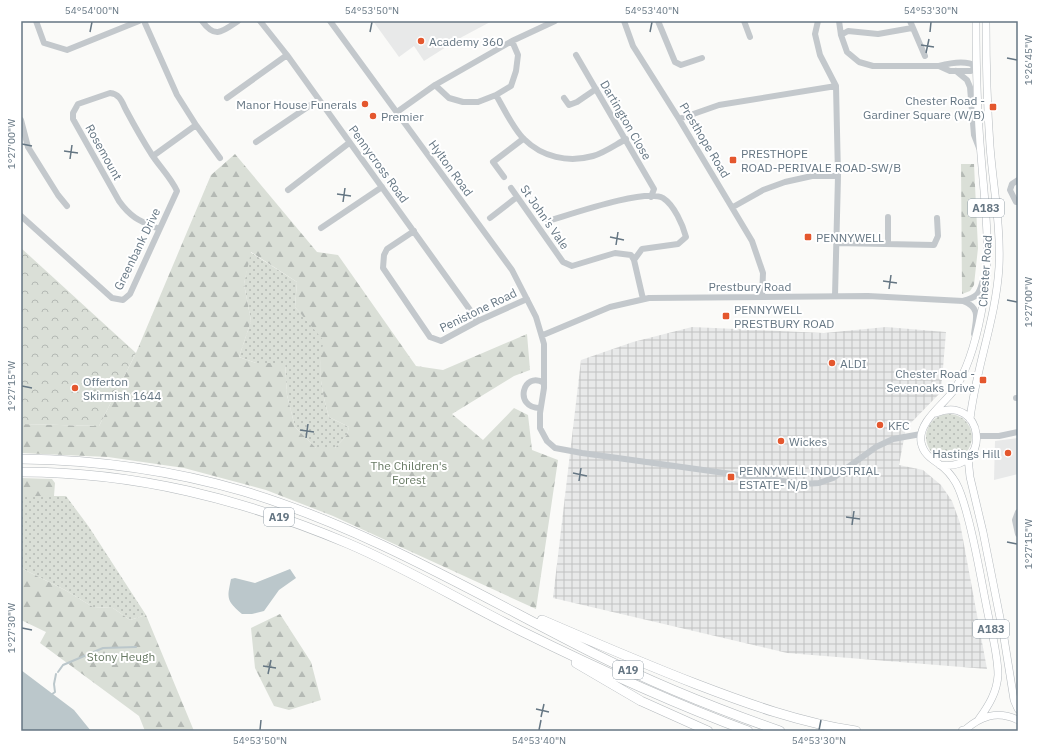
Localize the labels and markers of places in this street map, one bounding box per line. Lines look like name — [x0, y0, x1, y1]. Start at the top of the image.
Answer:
place label: Academy 360 — [429, 34, 504, 49]
marker: Academy 360 — [416, 36, 426, 46]
place label: Chester Road - Gardiner Square (W/B) — [863, 93, 985, 122]
place label: Manor House Funerals — [236, 97, 357, 112]
marker: Manor House Funerals — [360, 99, 370, 109]
marker: Chester Road - Gardiner Square (W/B) — [988, 102, 998, 112]
place label: Premier — [381, 109, 424, 124]
marker: Premier — [368, 111, 378, 121]
place label: PRESTHOPE ROAD-PERIVALE ROAD-SW/B — [741, 146, 901, 175]
marker: PRESTHOPE ROAD-PERIVALE ROAD-SW/B — [728, 155, 738, 165]
place label: PENNYWELL — [816, 230, 884, 245]
marker: PENNYWELL — [803, 232, 813, 242]
place label: PENNYWELL PRESTBURY ROAD — [734, 302, 834, 331]
marker: PENNYWELL PRESTBURY ROAD — [721, 311, 731, 321]
place label: ALDI — [840, 356, 867, 371]
marker: ALDI — [827, 358, 837, 368]
place label: Chester Road - Sevenoaks Drive — [886, 366, 975, 395]
place label: Offerton Skirmish 1644 — [83, 374, 161, 403]
marker: Chester Road - Sevenoaks Drive — [978, 375, 988, 385]
marker: Offerton Skirmish 1644 — [70, 383, 80, 393]
place label: KFC — [888, 418, 910, 433]
marker: KFC — [875, 420, 885, 430]
place label: Wickes — [789, 434, 827, 449]
marker: Wickes — [776, 436, 786, 446]
place label: Hastings Hill — [932, 446, 1000, 461]
marker: Hastings Hill — [1003, 448, 1013, 458]
place label: PENNYWELL INDUSTRIAL ESTATE- N/B — [739, 463, 879, 492]
marker: PENNYWELL INDUSTRIAL ESTATE- N/B — [726, 472, 736, 482]

